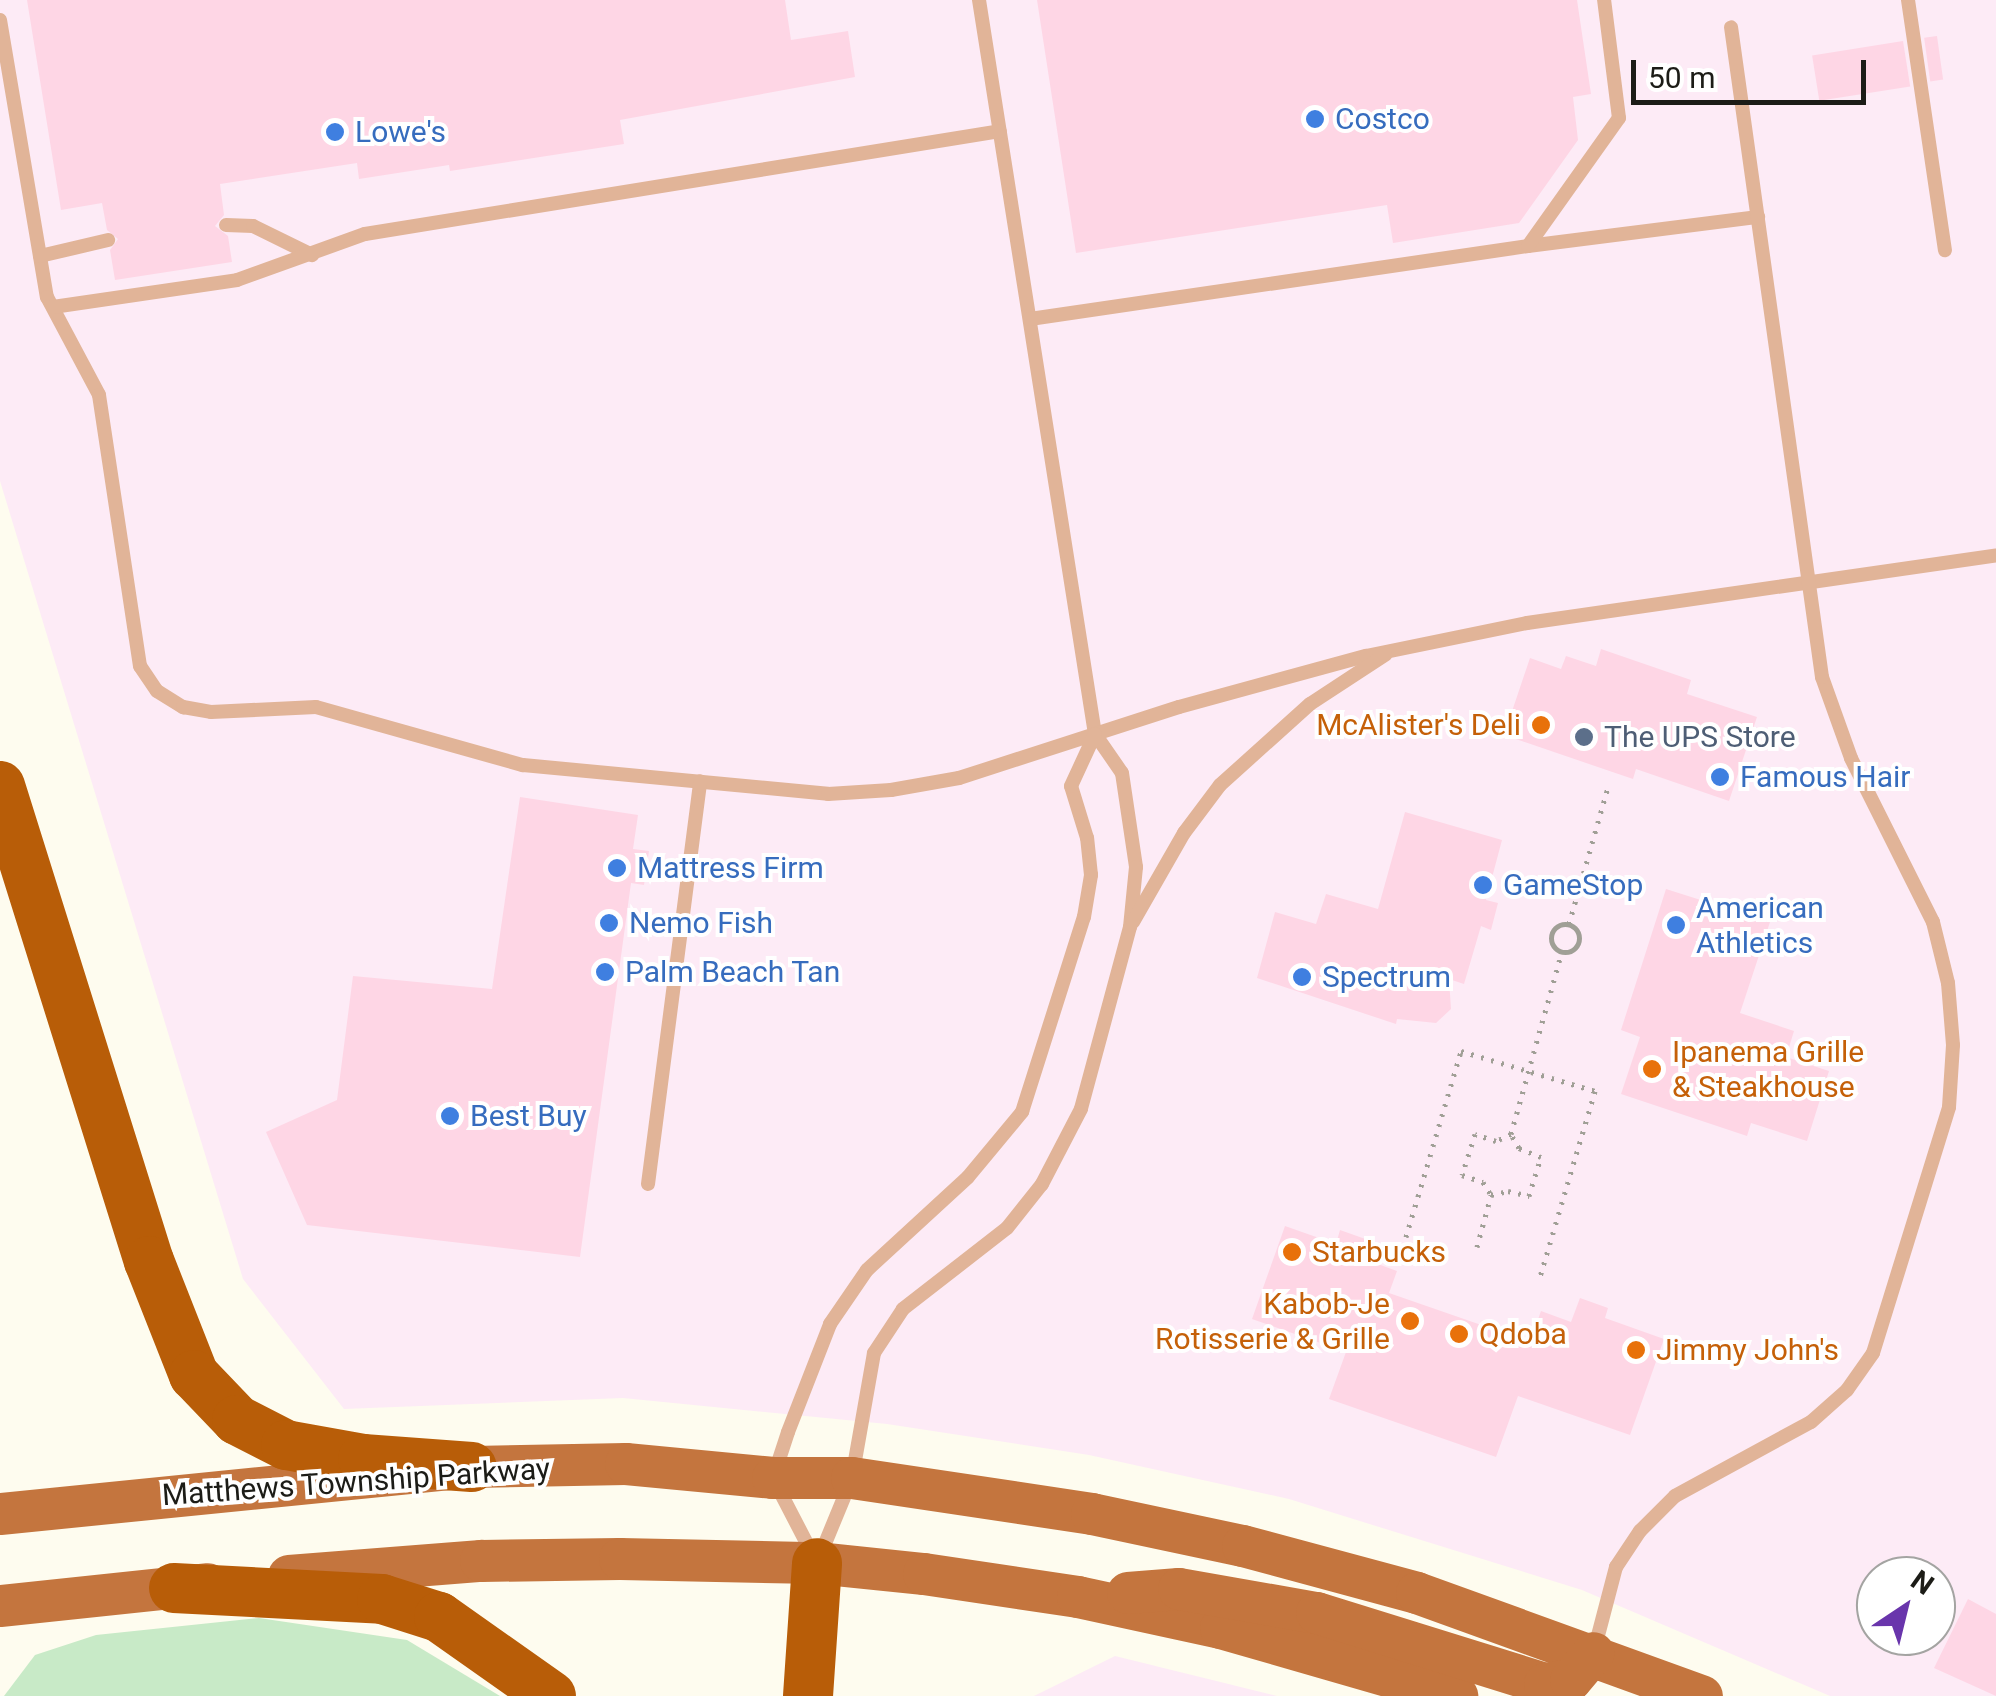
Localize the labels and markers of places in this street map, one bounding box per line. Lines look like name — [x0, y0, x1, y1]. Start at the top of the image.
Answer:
place label: Costco — [1335, 101, 1430, 137]
marker: Costco — [1304, 108, 1326, 130]
place label: Lowe's — [355, 114, 446, 150]
marker: Lowe's — [324, 121, 346, 143]
place label: McAlister's Deli — [1316, 707, 1521, 743]
marker: McAlister's Deli — [1530, 714, 1552, 736]
place label: The UPS Store — [1604, 719, 1796, 755]
marker: The UPS Store — [1573, 726, 1595, 748]
place label: Famous Hair — [1740, 759, 1910, 795]
marker: Famous Hair — [1709, 766, 1731, 788]
place label: Mattress Firm — [637, 850, 824, 886]
marker: Mattress Firm — [606, 857, 628, 879]
place label: GameStop — [1503, 867, 1643, 903]
marker: GameStop — [1472, 874, 1494, 896]
place label: American Athletics — [1696, 890, 1824, 960]
place label: Nemo Fish — [629, 905, 773, 941]
marker: Nemo Fish — [598, 912, 620, 934]
marker: American Athletics — [1665, 914, 1687, 936]
place label: Palm Beach Tan — [625, 954, 841, 990]
place label: Spectrum — [1322, 959, 1451, 995]
marker: Palm Beach Tan — [594, 961, 616, 983]
marker: Spectrum — [1291, 966, 1313, 988]
place label: Ipanema Grille & Steakhouse — [1672, 1034, 1864, 1104]
marker: Ipanema Grille & Steakhouse — [1641, 1058, 1663, 1080]
place label: Best Buy — [470, 1098, 587, 1134]
marker: Best Buy — [439, 1105, 461, 1127]
place label: Starbucks — [1312, 1234, 1446, 1270]
marker: Starbucks — [1281, 1241, 1303, 1263]
place label: Kabob-Je Rotisserie & Grille — [1155, 1286, 1390, 1356]
marker: Kabob-Je Rotisserie & Grille — [1399, 1310, 1421, 1332]
place label: Qdoba — [1479, 1316, 1567, 1352]
marker: Qdoba — [1448, 1323, 1470, 1345]
place label: Jimmy John's — [1656, 1332, 1839, 1368]
marker: Jimmy John's — [1625, 1339, 1647, 1361]

